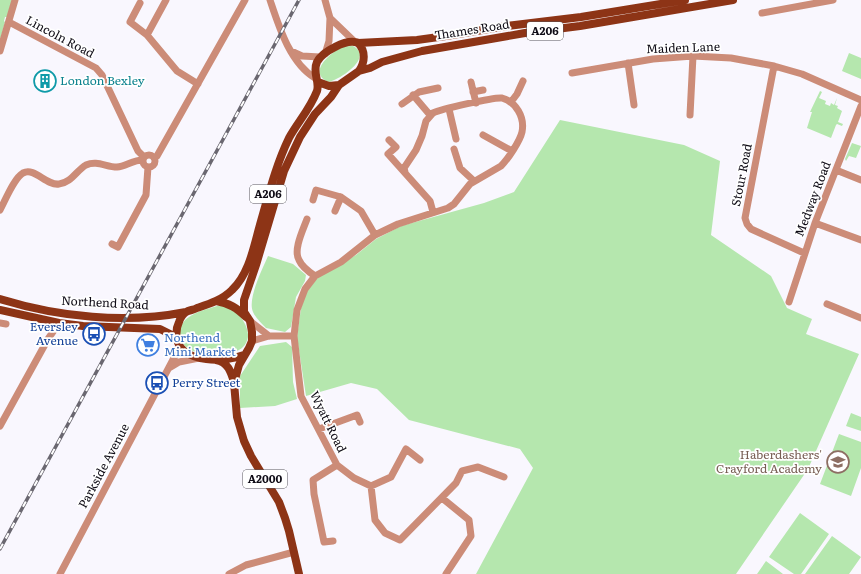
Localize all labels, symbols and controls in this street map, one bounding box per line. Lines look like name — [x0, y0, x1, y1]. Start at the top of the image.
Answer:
street label: Lincoln Road — [23, 10, 99, 62]
street label: Thames Road — [433, 14, 511, 44]
road number: A206 — [527, 22, 563, 40]
street label: Maiden Lane — [646, 37, 720, 57]
building icon: London Bexley — [32, 68, 58, 94]
place label: London Bexley — [60, 71, 145, 89]
street label: Stour Road — [726, 141, 756, 208]
street label: Medway Road — [789, 158, 835, 239]
road number: A206 — [250, 185, 286, 203]
street label: Northend Road — [61, 291, 150, 313]
place label: Eversley Avenue — [30, 317, 78, 349]
bus stop icon: Eversley Avenue — [81, 321, 107, 347]
place label: Northend Mini Market — [164, 328, 236, 360]
supermarket icon: Northend Mini Market — [135, 332, 161, 358]
bus stop icon: Perry Street — [144, 370, 170, 396]
place label: Perry Street — [172, 373, 240, 391]
street label: Wyatt Road — [306, 388, 352, 456]
street label: Parkside Avenue — [73, 420, 133, 511]
place label: Haberdashers' Crayford Academy — [716, 445, 822, 477]
school or university icon: Haberdashers' Crayford Academy — [825, 449, 851, 475]
road number: A2000 — [243, 470, 287, 488]

